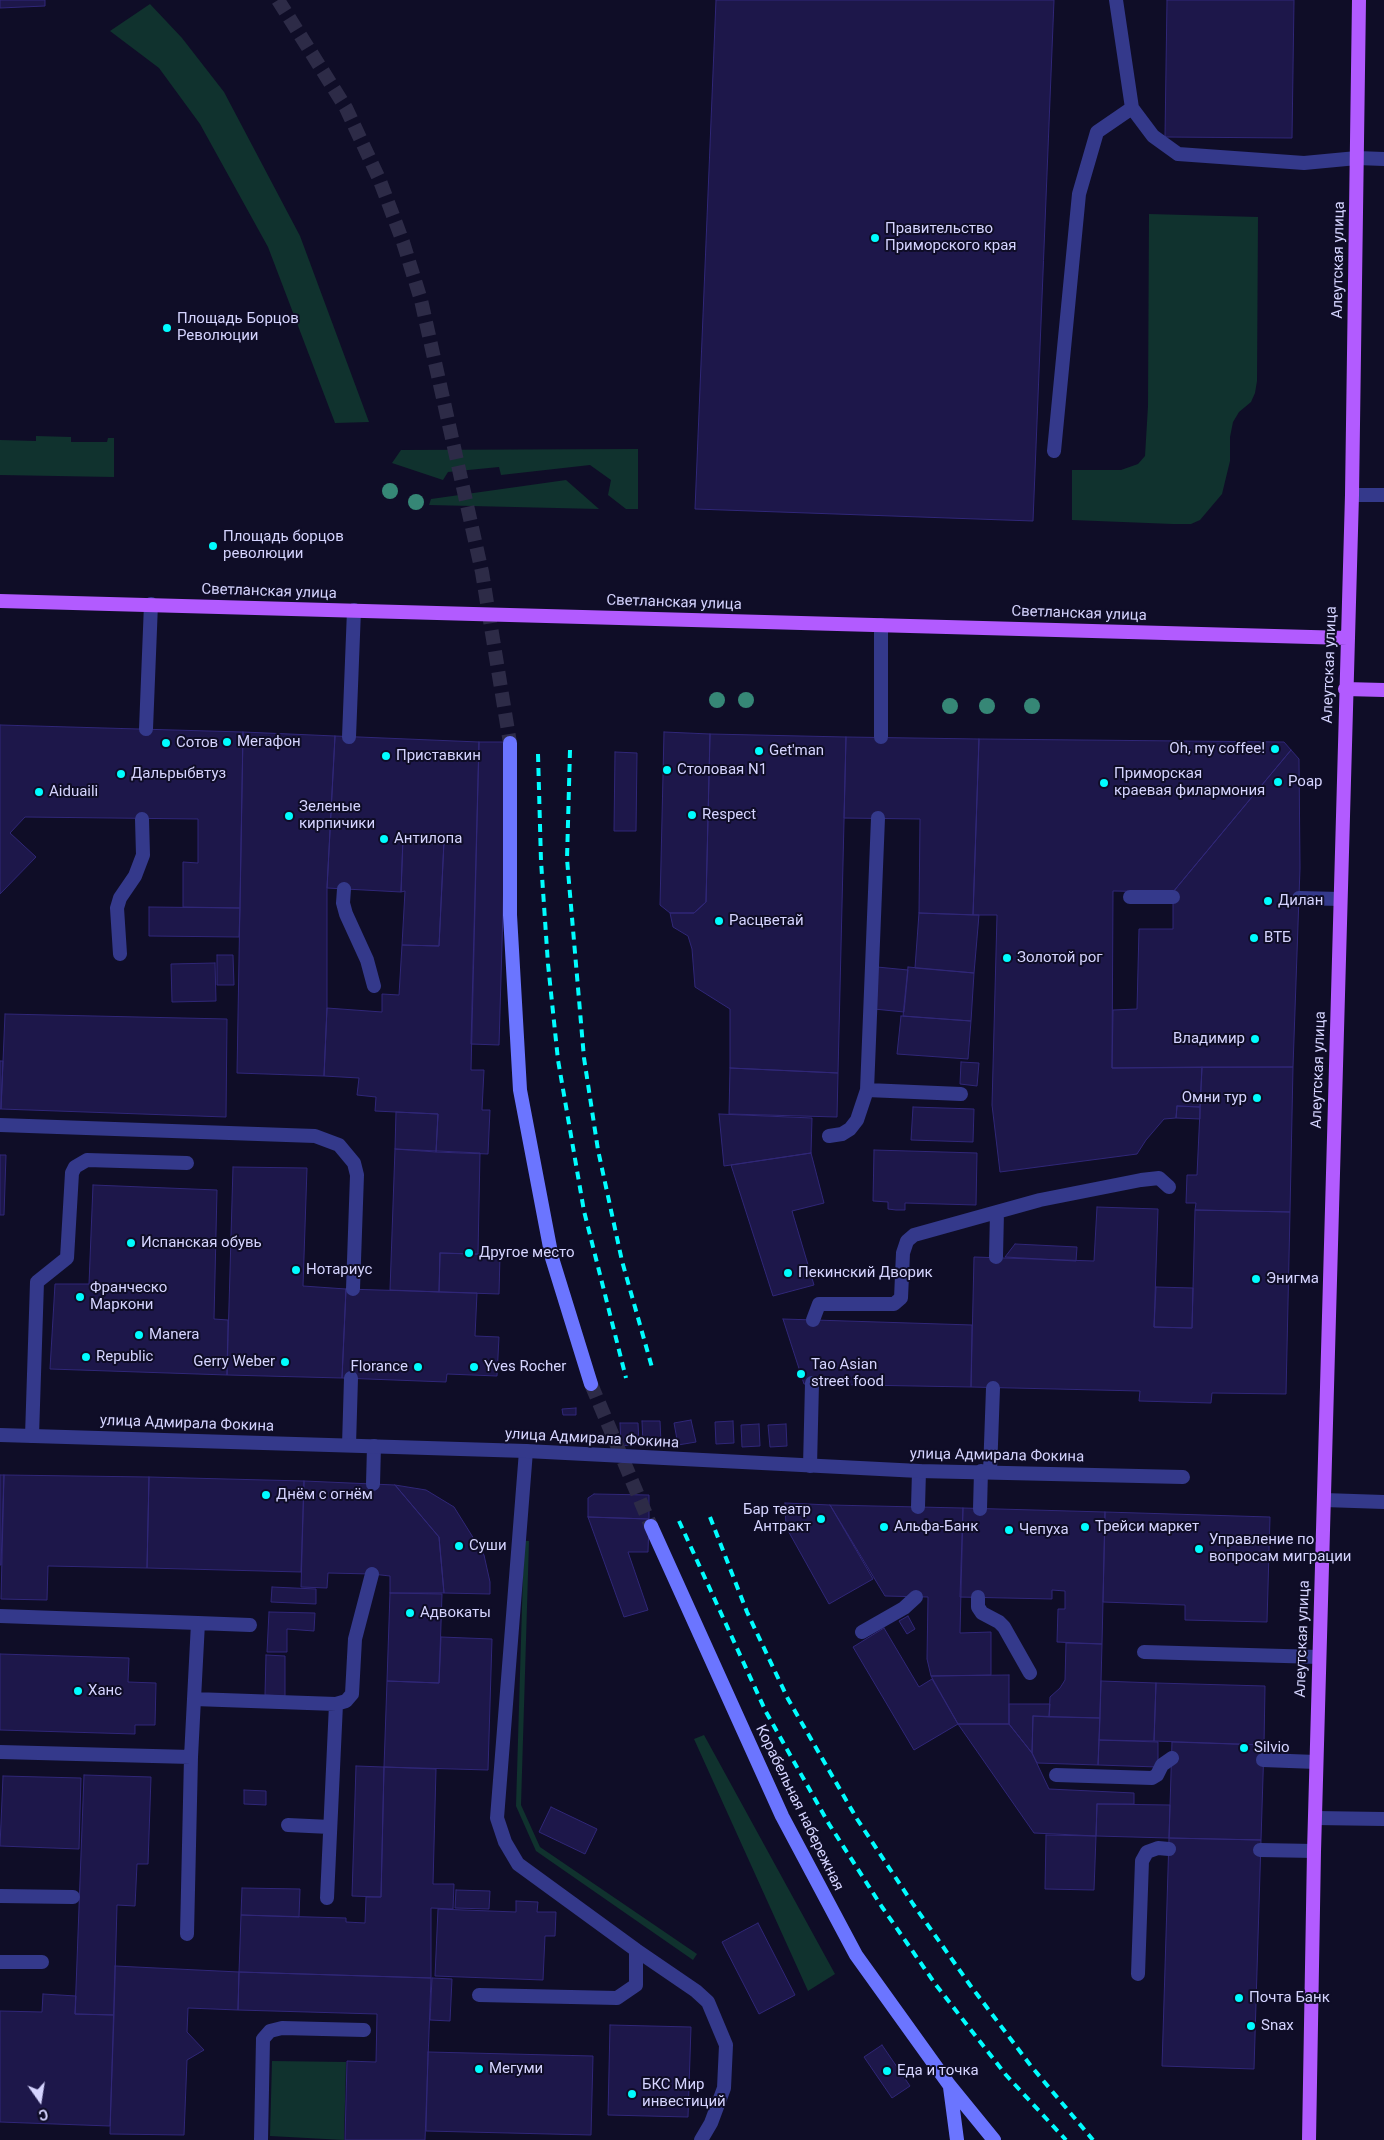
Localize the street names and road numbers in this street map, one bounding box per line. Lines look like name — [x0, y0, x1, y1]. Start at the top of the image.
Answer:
street label: Алеутская улица — [1329, 201, 1349, 319]
street label: Светланская улица — [201, 581, 337, 603]
street label: Светланская улица — [606, 592, 742, 614]
street label: Светланская улица — [1011, 603, 1147, 625]
street label: Алеутская улица — [1319, 606, 1341, 724]
street label: Алеутская улица — [1308, 1011, 1330, 1129]
street label: улица Адмирала Фокина — [100, 1412, 274, 1436]
street label: улица Адмирала Фокина — [504, 1425, 680, 1453]
street label: улица Адмирала Фокина — [910, 1445, 1084, 1467]
street label: Алеутская улица — [1292, 1580, 1314, 1698]
street label: Корабельная набережная — [751, 1722, 847, 1894]

